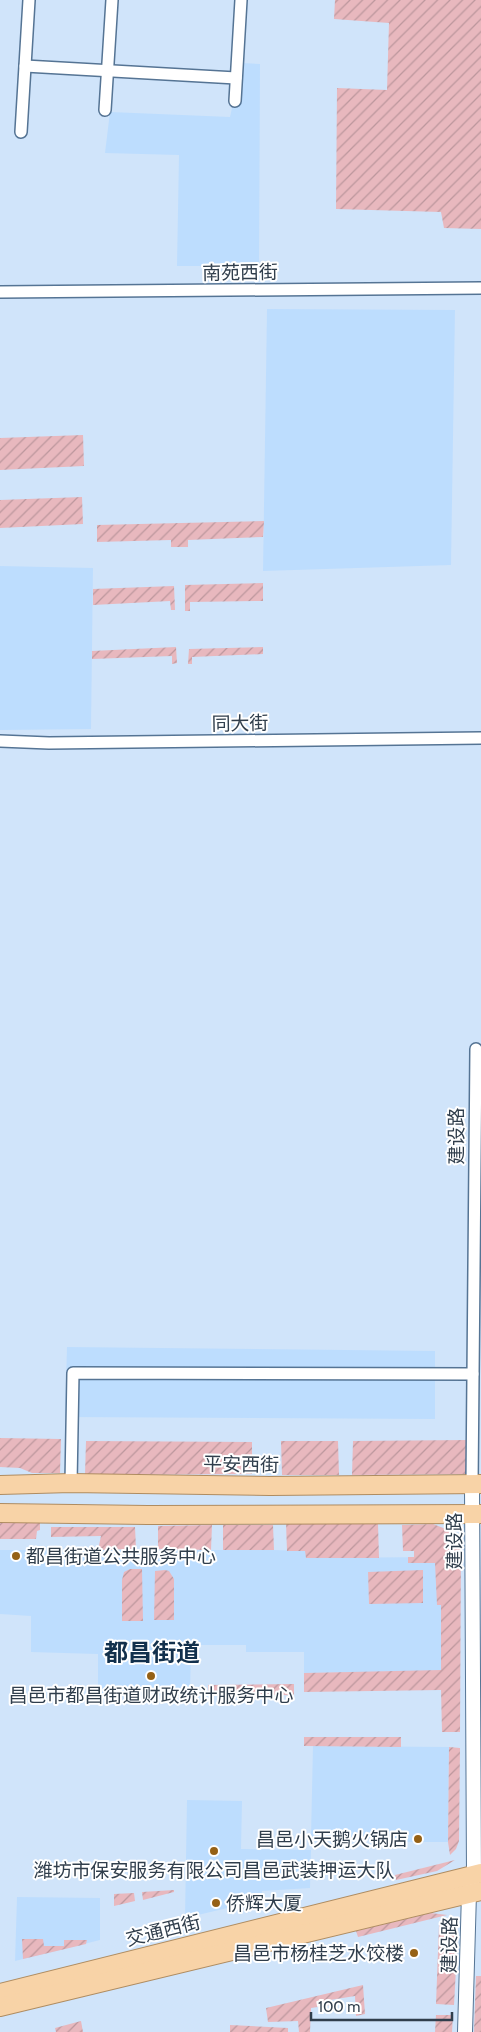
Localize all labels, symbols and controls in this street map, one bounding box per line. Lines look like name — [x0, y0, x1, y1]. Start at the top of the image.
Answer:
street label: 南苑西街 — [202, 260, 278, 285]
street label: 同大街 — [211, 712, 269, 735]
street label: 建设路 — [445, 1107, 468, 1165]
street label: 平安西街 — [203, 1452, 279, 1477]
street label: 建设路 — [443, 1512, 466, 1570]
place label: 都昌街道公共服务中心 — [26, 1545, 216, 1568]
marker: 都昌街道公共服务中心 — [10, 1550, 22, 1562]
district label: 都昌街道 — [104, 1638, 200, 1667]
marker: 昌邑市都昌街道财政统计服务中心 — [145, 1670, 157, 1682]
place label: 昌邑市都昌街道财政统计服务中心 — [8, 1684, 294, 1707]
place label: 昌邑小天鹅火锅店 — [256, 1828, 408, 1851]
marker: 昌邑小天鹅火锅店 — [412, 1833, 424, 1845]
marker: 潍坊市保安服务有限公司昌邑武装押运大队 — [208, 1845, 220, 1857]
place label: 潍坊市保安服务有限公司昌邑武装押运大队 — [33, 1859, 395, 1882]
place label: 侨辉大厦 — [226, 1892, 302, 1915]
marker: 侨辉大厦 — [210, 1897, 222, 1909]
street label: 交通西街 — [123, 1910, 203, 1951]
street label: 建设路 — [438, 1916, 461, 1974]
place label: 昌邑市杨桂芝水饺楼 — [233, 1942, 404, 1965]
marker: 昌邑市杨桂芝水饺楼 — [408, 1947, 420, 1959]
scale bar — [311, 1990, 452, 2022]
text: 100 m — [318, 1998, 360, 2016]

